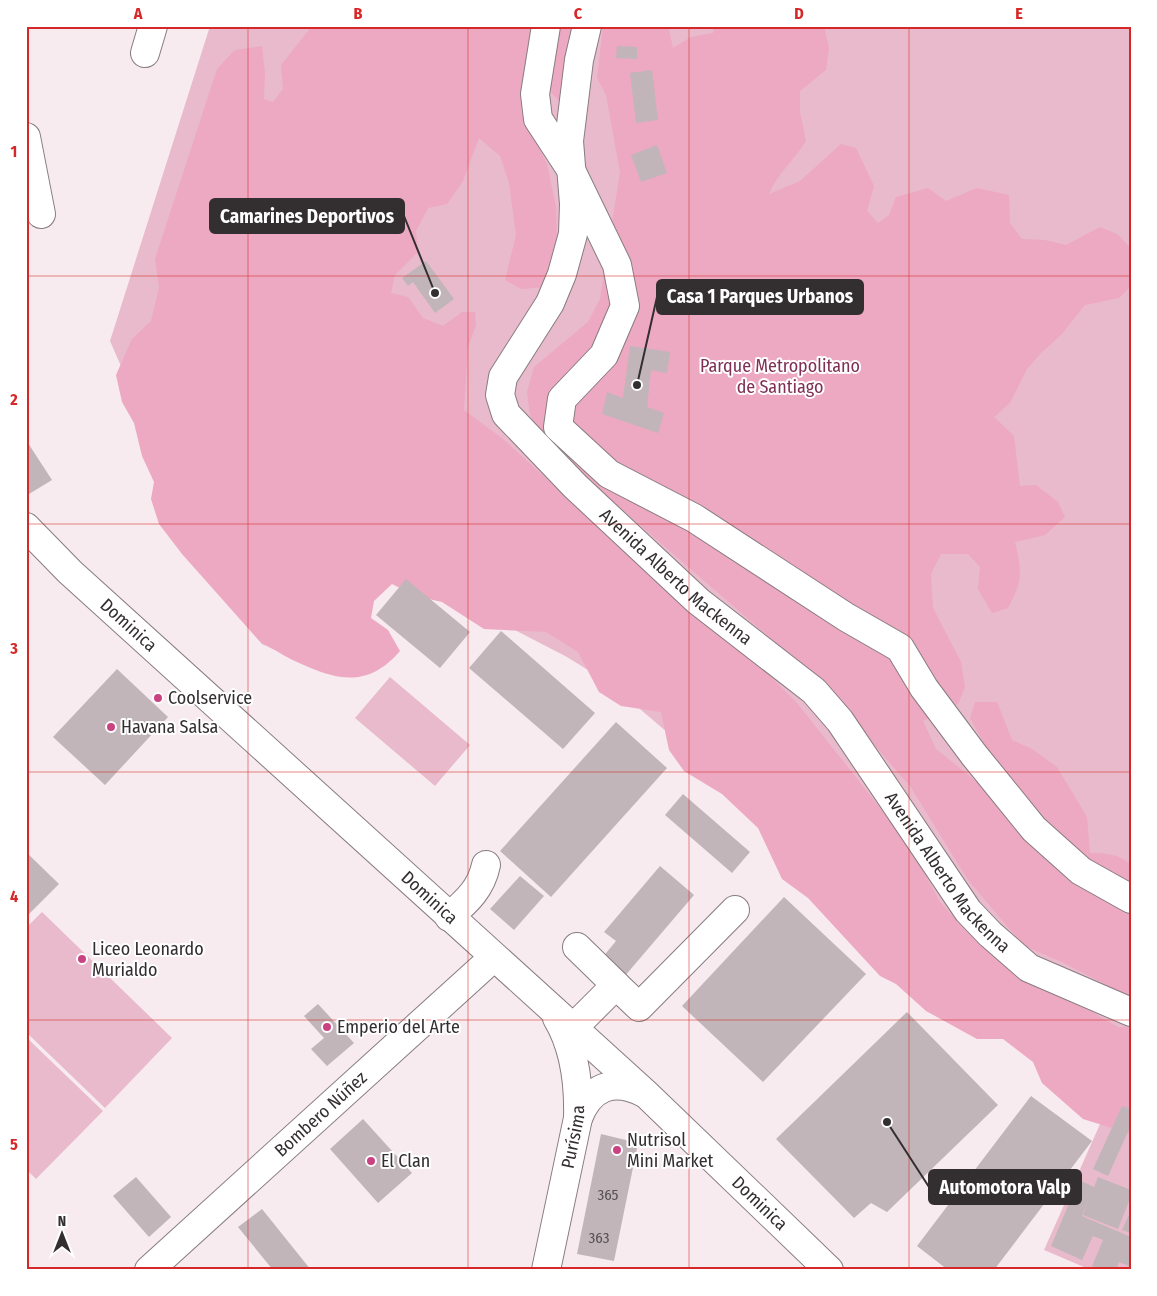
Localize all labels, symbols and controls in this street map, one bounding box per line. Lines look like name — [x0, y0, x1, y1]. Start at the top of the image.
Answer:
text: A — [133, 4, 143, 23]
text: B — [354, 4, 363, 23]
text: C — [574, 4, 583, 23]
text: D — [794, 4, 804, 23]
text: E — [1015, 4, 1023, 23]
text: 1 — [11, 142, 17, 161]
callout: Camarines Deportivos — [210, 199, 404, 233]
text: Camarines Deportivos — [220, 205, 395, 228]
callout: Casa 1 Parques Urbanos — [657, 280, 863, 314]
text: Casa 1 Parques Urbanos — [667, 285, 854, 308]
park label: Parque Metropolitano de Santiago — [700, 355, 860, 398]
text: 2 — [9, 390, 18, 409]
street label: Avenida Alberto Mackenna — [595, 504, 756, 650]
street label: Dominica — [96, 594, 162, 656]
text: 3 — [9, 639, 18, 658]
place label: Coolservice — [168, 687, 252, 709]
marker: Coolservice — [152, 692, 164, 704]
place label: Havana Salsa — [121, 716, 218, 738]
marker: Havana Salsa — [105, 721, 117, 733]
street label: Avenida Alberto Mackenna — [880, 788, 1015, 957]
street label: Dominica — [397, 866, 462, 929]
text: 4 — [10, 887, 18, 906]
place label: Liceo Leonardo Murialdo — [92, 938, 204, 981]
marker: Liceo Leonardo Murialdo — [76, 953, 88, 965]
place label: Emperio del Arte — [337, 1016, 460, 1038]
marker: Emperio del Arte — [321, 1021, 333, 1033]
street label: Bombero Núñez — [270, 1067, 372, 1162]
street label: Purísima — [557, 1105, 590, 1171]
place label: Nutrisol Mini Market — [627, 1129, 714, 1172]
text: 5 — [10, 1135, 18, 1154]
marker: Nutrisol Mini Market — [611, 1144, 623, 1156]
place label: El Clan — [381, 1150, 430, 1172]
marker: El Clan — [365, 1155, 377, 1167]
callout: Automotora Valp — [929, 1170, 1081, 1204]
street label: Dominica — [727, 1172, 792, 1235]
text: Automotora Valp — [938, 1176, 1071, 1199]
house number: 365 — [597, 1186, 619, 1204]
north arrow — [38, 1208, 88, 1258]
text: N — [58, 1213, 66, 1230]
house number: 363 — [589, 1229, 610, 1247]

